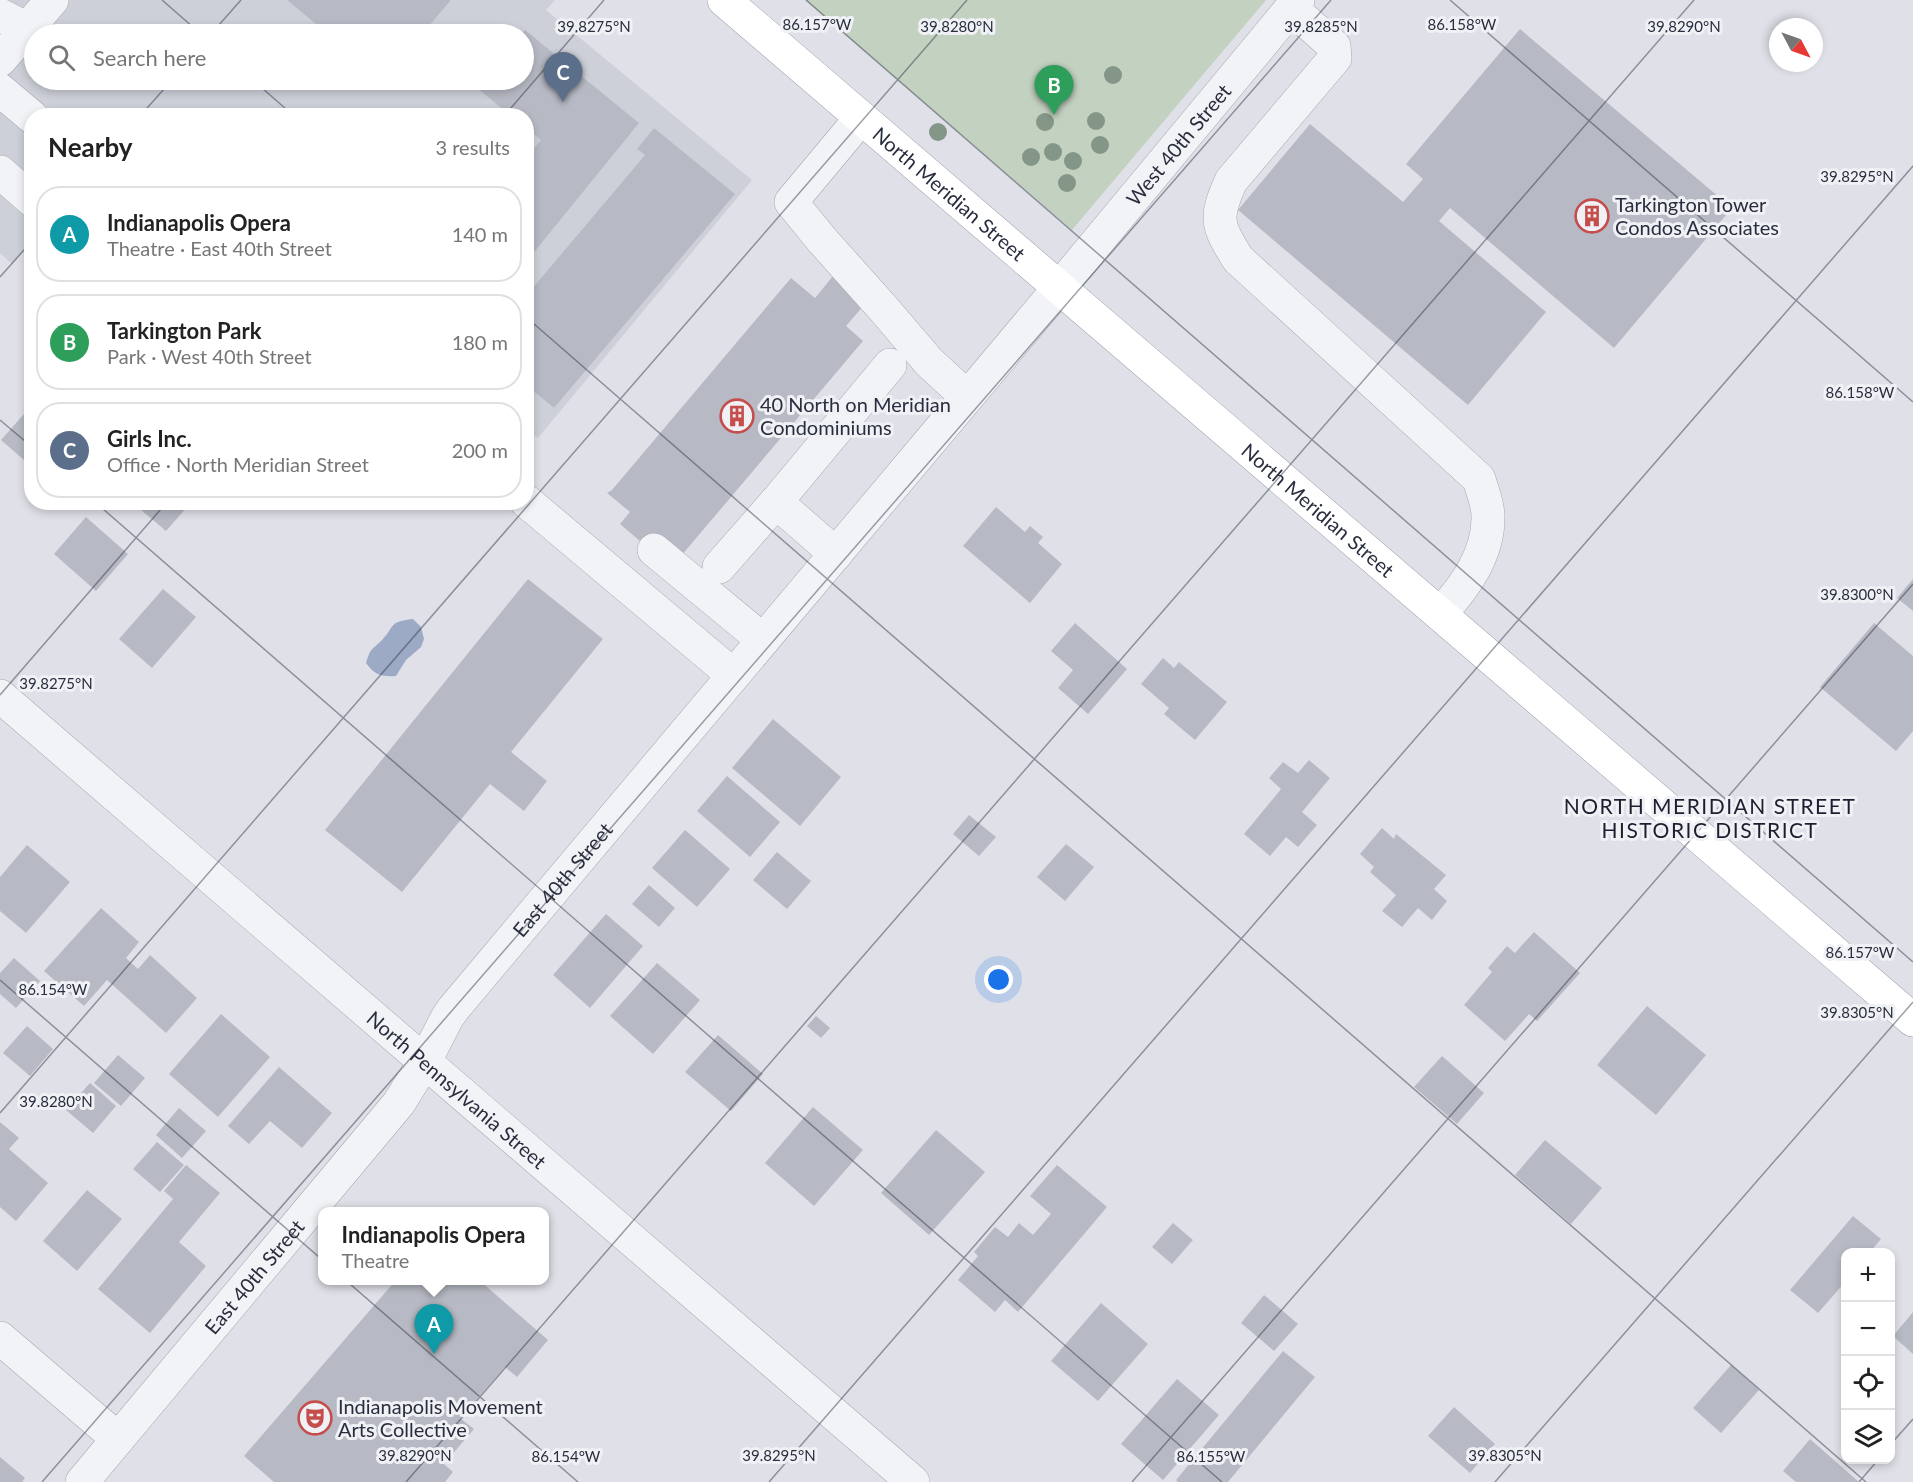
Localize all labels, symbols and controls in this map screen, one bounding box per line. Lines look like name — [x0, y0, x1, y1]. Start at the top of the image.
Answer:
text: 86.157°W — [783, 15, 852, 33]
text: 86.158°W — [1428, 15, 1497, 33]
text: 39.8275°N — [557, 17, 631, 35]
text: 39.8280°N — [920, 17, 994, 35]
text: 39.8285°N — [1284, 17, 1358, 35]
text: 39.8290°N — [1647, 17, 1721, 35]
north arrow — [1769, 18, 1823, 72]
search box — [24, 24, 534, 90]
icon: search — [45, 41, 78, 74]
text: Search here — [93, 44, 206, 71]
pin: C — [544, 52, 582, 102]
pin: B — [1034, 66, 1074, 115]
street label: West 40th Street — [1121, 79, 1235, 210]
street label: North Meridian Street — [868, 121, 1030, 265]
text: Nearby — [48, 131, 133, 163]
text: 3 results — [435, 135, 510, 159]
text: 39.8295°N — [1820, 167, 1894, 185]
place label: Tarkington Tower Condos Associates — [1615, 192, 1779, 239]
building icon: Tarkington Tower Condos Associates — [1574, 198, 1610, 234]
text: Indianapolis Opera — [107, 209, 291, 236]
text: A — [63, 222, 76, 246]
text: 140 m — [452, 222, 508, 246]
text: Theatre · East 40th Street — [107, 236, 332, 260]
text: Tarkington Park — [107, 317, 261, 344]
text: B — [63, 330, 76, 354]
text: 180 m — [452, 330, 508, 354]
text: Park · West 40th Street — [107, 344, 312, 368]
text: 86.158°W — [1826, 383, 1895, 401]
place label: 40 North on Meridian Condominiums — [760, 392, 951, 439]
building icon: 40 North on Meridian Condominiums — [719, 398, 755, 434]
text: Girls Inc. — [107, 425, 192, 452]
text: C — [63, 438, 76, 462]
text: 200 m — [452, 438, 508, 462]
street label: North Meridian Street — [1237, 438, 1399, 582]
text: Office · North Meridian Street — [107, 452, 369, 476]
text: 39.8300°N — [1820, 585, 1894, 603]
text: 39.8275°N — [19, 674, 93, 692]
district label: NORTH MERIDIAN STREET HISTORIC DISTRICT — [1564, 793, 1856, 842]
street label: East 40th Street — [507, 817, 617, 941]
text: 86.157°W — [1826, 943, 1895, 961]
your location — [984, 965, 1013, 994]
text: 86.154°W — [19, 980, 88, 998]
text: 39.8305°N — [1820, 1003, 1894, 1021]
street label: North Pennsylvania Street — [362, 1006, 552, 1173]
text: 39.8280°N — [19, 1092, 93, 1110]
popup — [318, 1207, 549, 1285]
street label: East 40th Street — [199, 1214, 309, 1338]
text: Indianapolis Opera — [342, 1221, 525, 1248]
text: Theatre — [342, 1248, 409, 1272]
map controls — [1841, 1248, 1895, 1464]
button: + — [1841, 1248, 1895, 1302]
button: − — [1841, 1302, 1895, 1356]
pin: A — [414, 1304, 454, 1354]
button: locate — [1841, 1356, 1895, 1410]
place label: Indianapolis Movement Arts Collective — [338, 1394, 543, 1441]
theatre icon: Indianapolis Movement Arts Collective — [297, 1400, 333, 1436]
button: layers — [1841, 1410, 1895, 1464]
text: 39.8290°N — [378, 1446, 452, 1464]
text: 39.8295°N — [742, 1446, 816, 1464]
text: 39.8305°N — [1468, 1446, 1542, 1464]
text: 86.154°W — [532, 1447, 601, 1465]
text: 86.155°W — [1177, 1447, 1246, 1465]

